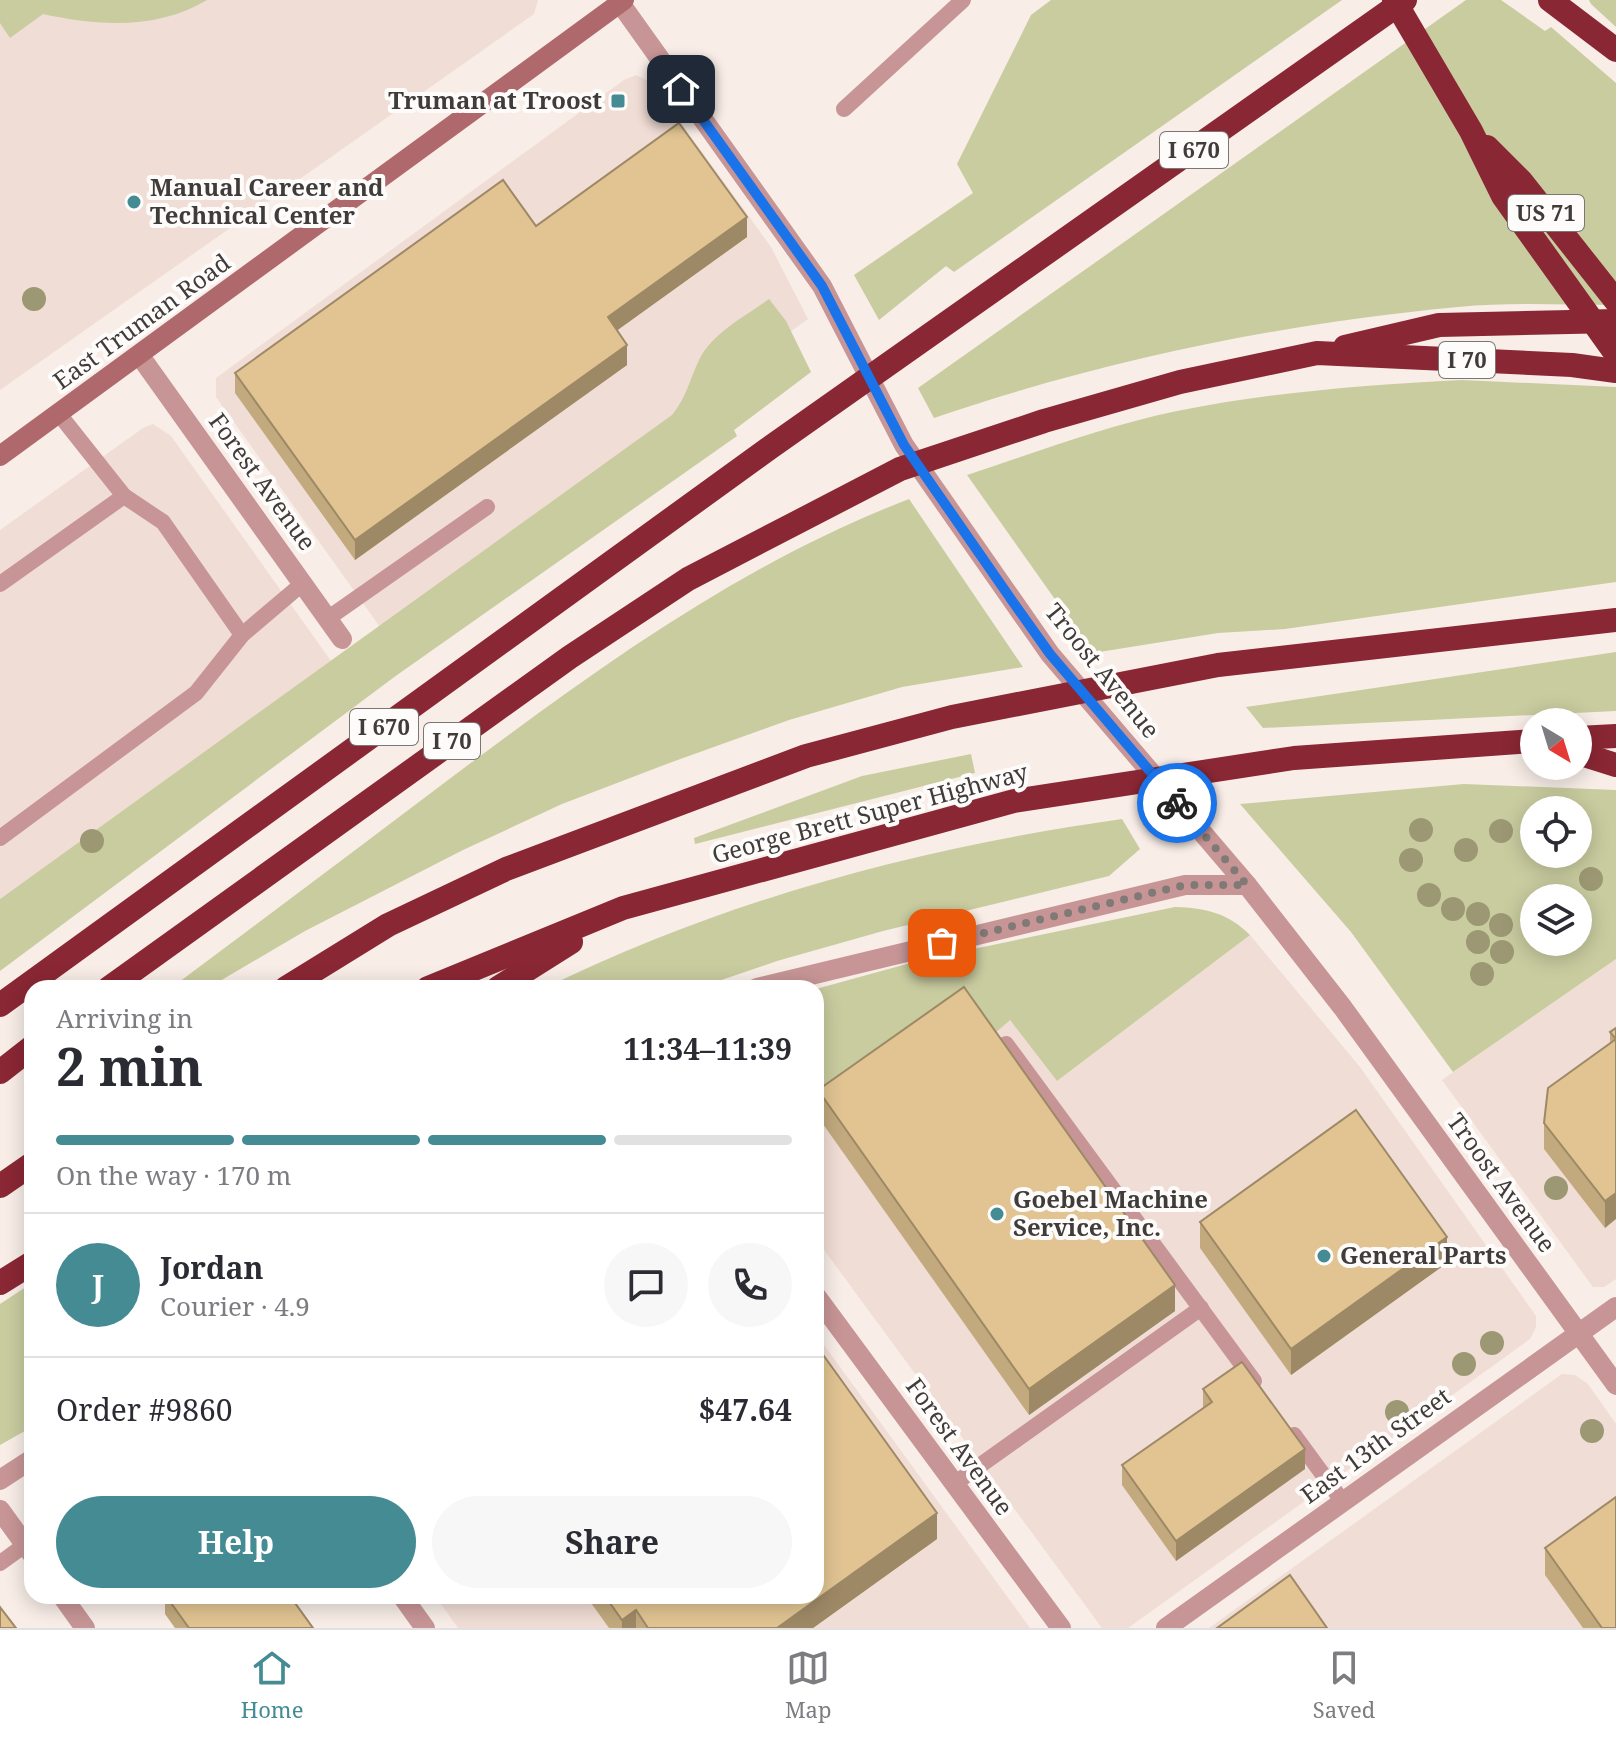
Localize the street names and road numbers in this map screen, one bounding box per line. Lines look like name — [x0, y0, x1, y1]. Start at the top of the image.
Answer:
road number: I 670 — [1160, 132, 1228, 168]
road number: US 71 — [1508, 195, 1584, 231]
street label: East Truman Road — [46, 245, 236, 396]
road number: I 70 — [1439, 342, 1495, 378]
street label: Forest Avenue — [202, 406, 324, 557]
street label: Troost Avenue — [1038, 596, 1168, 745]
road number: I 670 — [350, 709, 418, 745]
road number: I 70 — [424, 723, 480, 759]
street label: George Brett Super Highway — [708, 754, 1032, 871]
street label: Troost Avenue — [1440, 1106, 1564, 1259]
street label: Forest Avenue — [899, 1371, 1021, 1522]
street label: East 13th Street — [1294, 1379, 1457, 1510]

